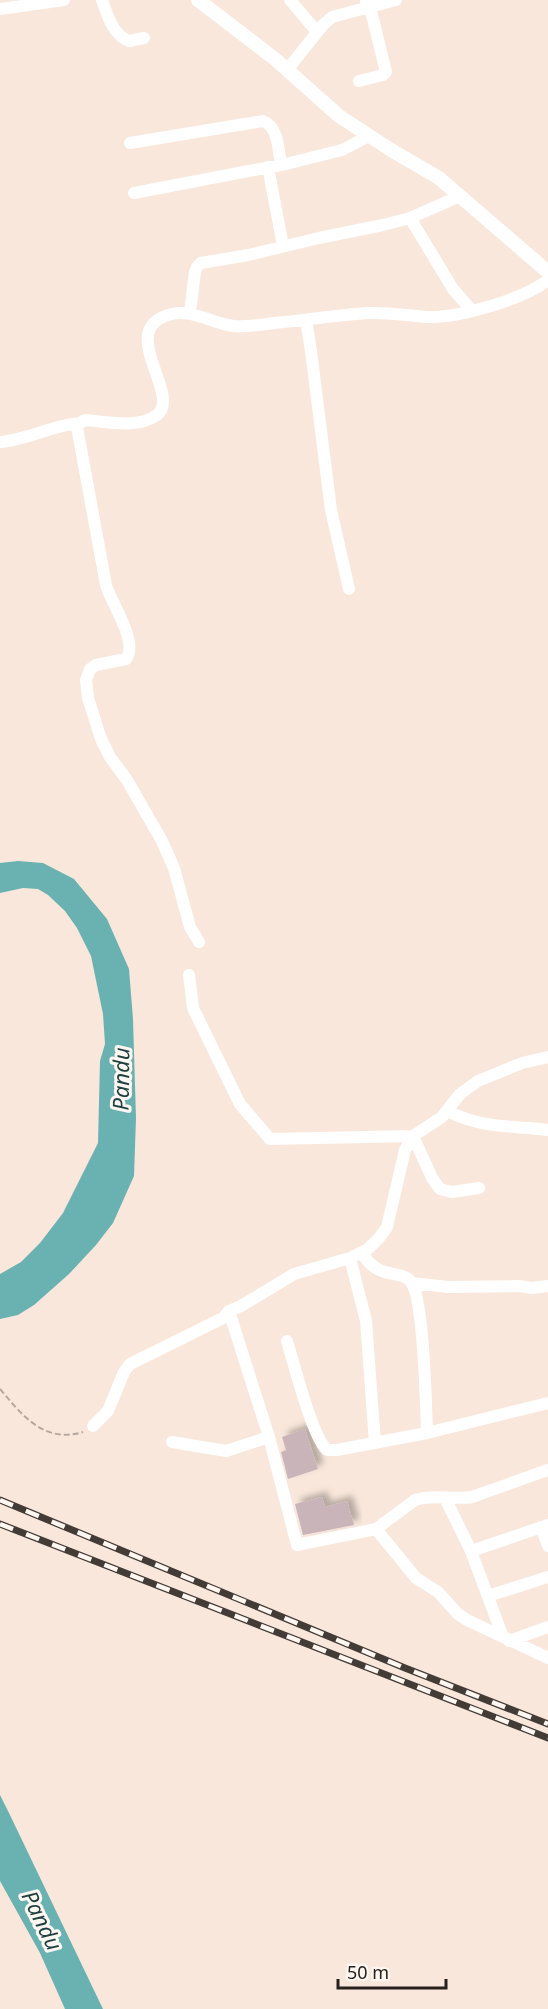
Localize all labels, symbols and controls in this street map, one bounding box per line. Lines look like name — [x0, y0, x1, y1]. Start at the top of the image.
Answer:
water label: Pandu — [104, 1047, 136, 1111]
water label: Pandu — [16, 1885, 70, 1955]
scale bar — [338, 1952, 446, 1990]
text: 50 m — [347, 1960, 389, 1984]

